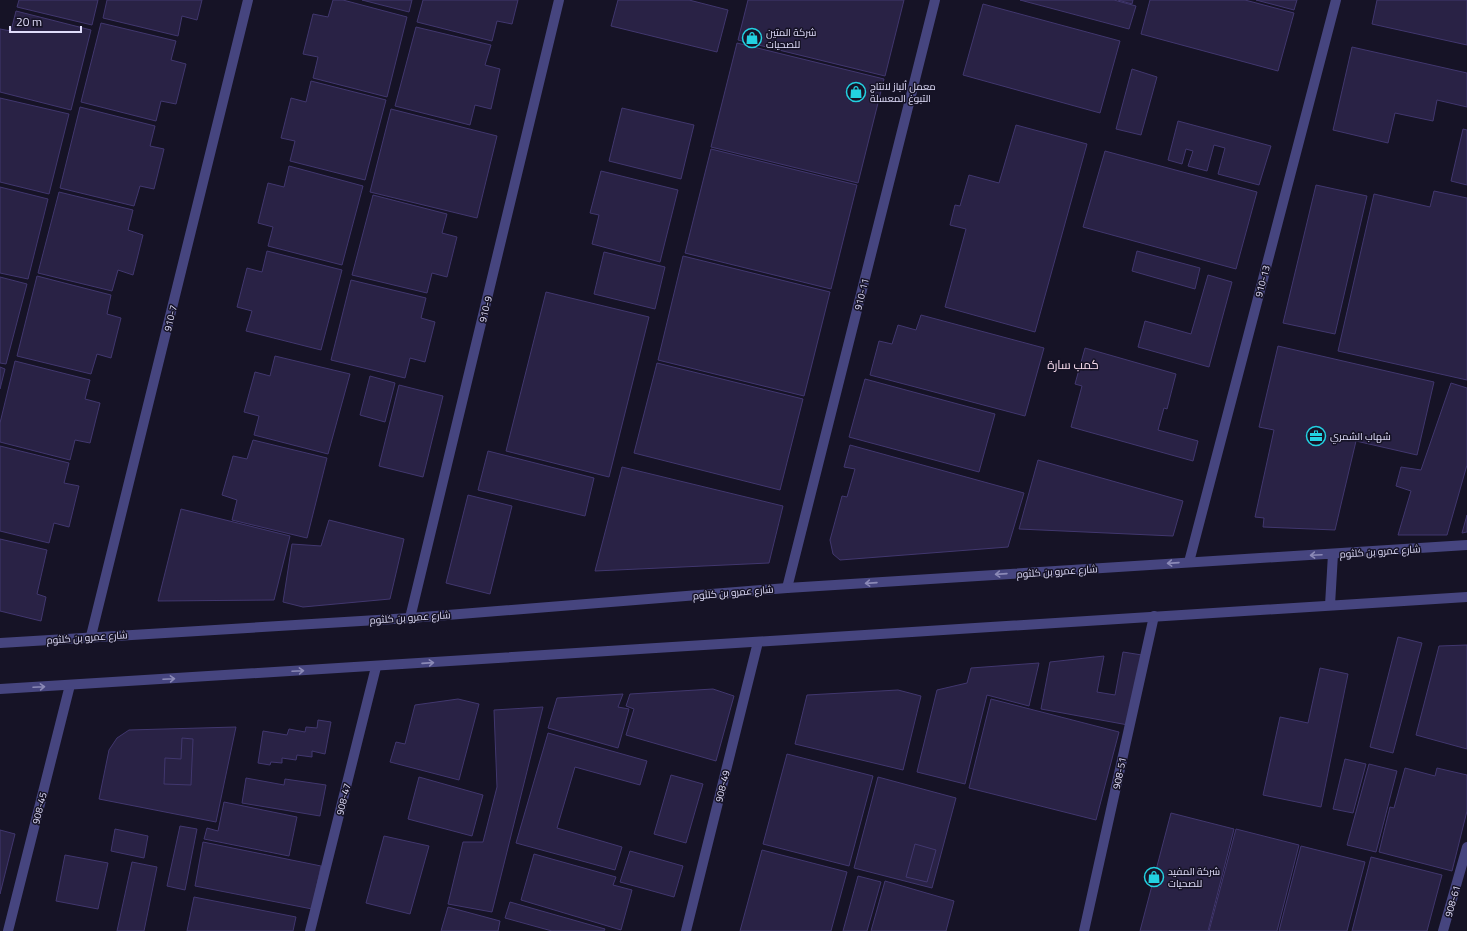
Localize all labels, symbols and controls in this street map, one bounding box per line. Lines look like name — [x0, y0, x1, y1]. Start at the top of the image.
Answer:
scale bar — [10, 8, 81, 34]
text: 20 m — [16, 12, 42, 31]
place label: شركة المتين للصحيات — [766, 25, 816, 52]
shop icon: شركة المتين للصحيات — [741, 27, 763, 49]
place label: معمل ألباز لانتاج التبوغ المعسلة — [870, 79, 936, 106]
shop icon: معمل ألباز لانتاج التبوغ المعسلة — [845, 81, 867, 103]
street label: 910-13 — [1251, 264, 1274, 299]
street label: 910-11 — [850, 277, 873, 312]
street label: 910-9 — [475, 294, 496, 324]
street label: 910-7 — [160, 303, 181, 333]
district label: كمب سارة — [1047, 355, 1099, 374]
office icon: شهاب الشمري — [1305, 425, 1327, 447]
place label: شهاب الشمري — [1330, 429, 1391, 444]
street label: شارع عمرو بن كلثوم — [1339, 541, 1421, 562]
one-way arrow — [1310, 551, 1323, 558]
one-way arrow — [1167, 560, 1180, 567]
street label: شارع عمرو بن كلثوم — [1016, 561, 1098, 582]
one-way arrow — [995, 571, 1008, 578]
one-way arrow — [865, 579, 878, 586]
street label: شارع عمرو بن كلثوم — [692, 581, 774, 604]
street label: شارع عمرو بن كلثوم — [369, 607, 451, 628]
street label: شارع عمرو بن كلثوم — [46, 627, 128, 648]
one-way arrow — [421, 660, 434, 667]
one-way arrow — [291, 668, 304, 675]
one-way arrow — [162, 676, 175, 683]
one-way arrow — [32, 684, 45, 691]
street label: 908-51 — [1109, 756, 1130, 791]
street label: 908-49 — [711, 768, 734, 804]
street label: 908-47 — [332, 782, 355, 817]
street label: 908-45 — [28, 790, 51, 826]
place label: شركة المفيد للصحيات — [1168, 864, 1220, 891]
shop icon: شركة المفيد للصحيات — [1143, 866, 1165, 888]
street label: 908-61 — [1441, 884, 1464, 919]

